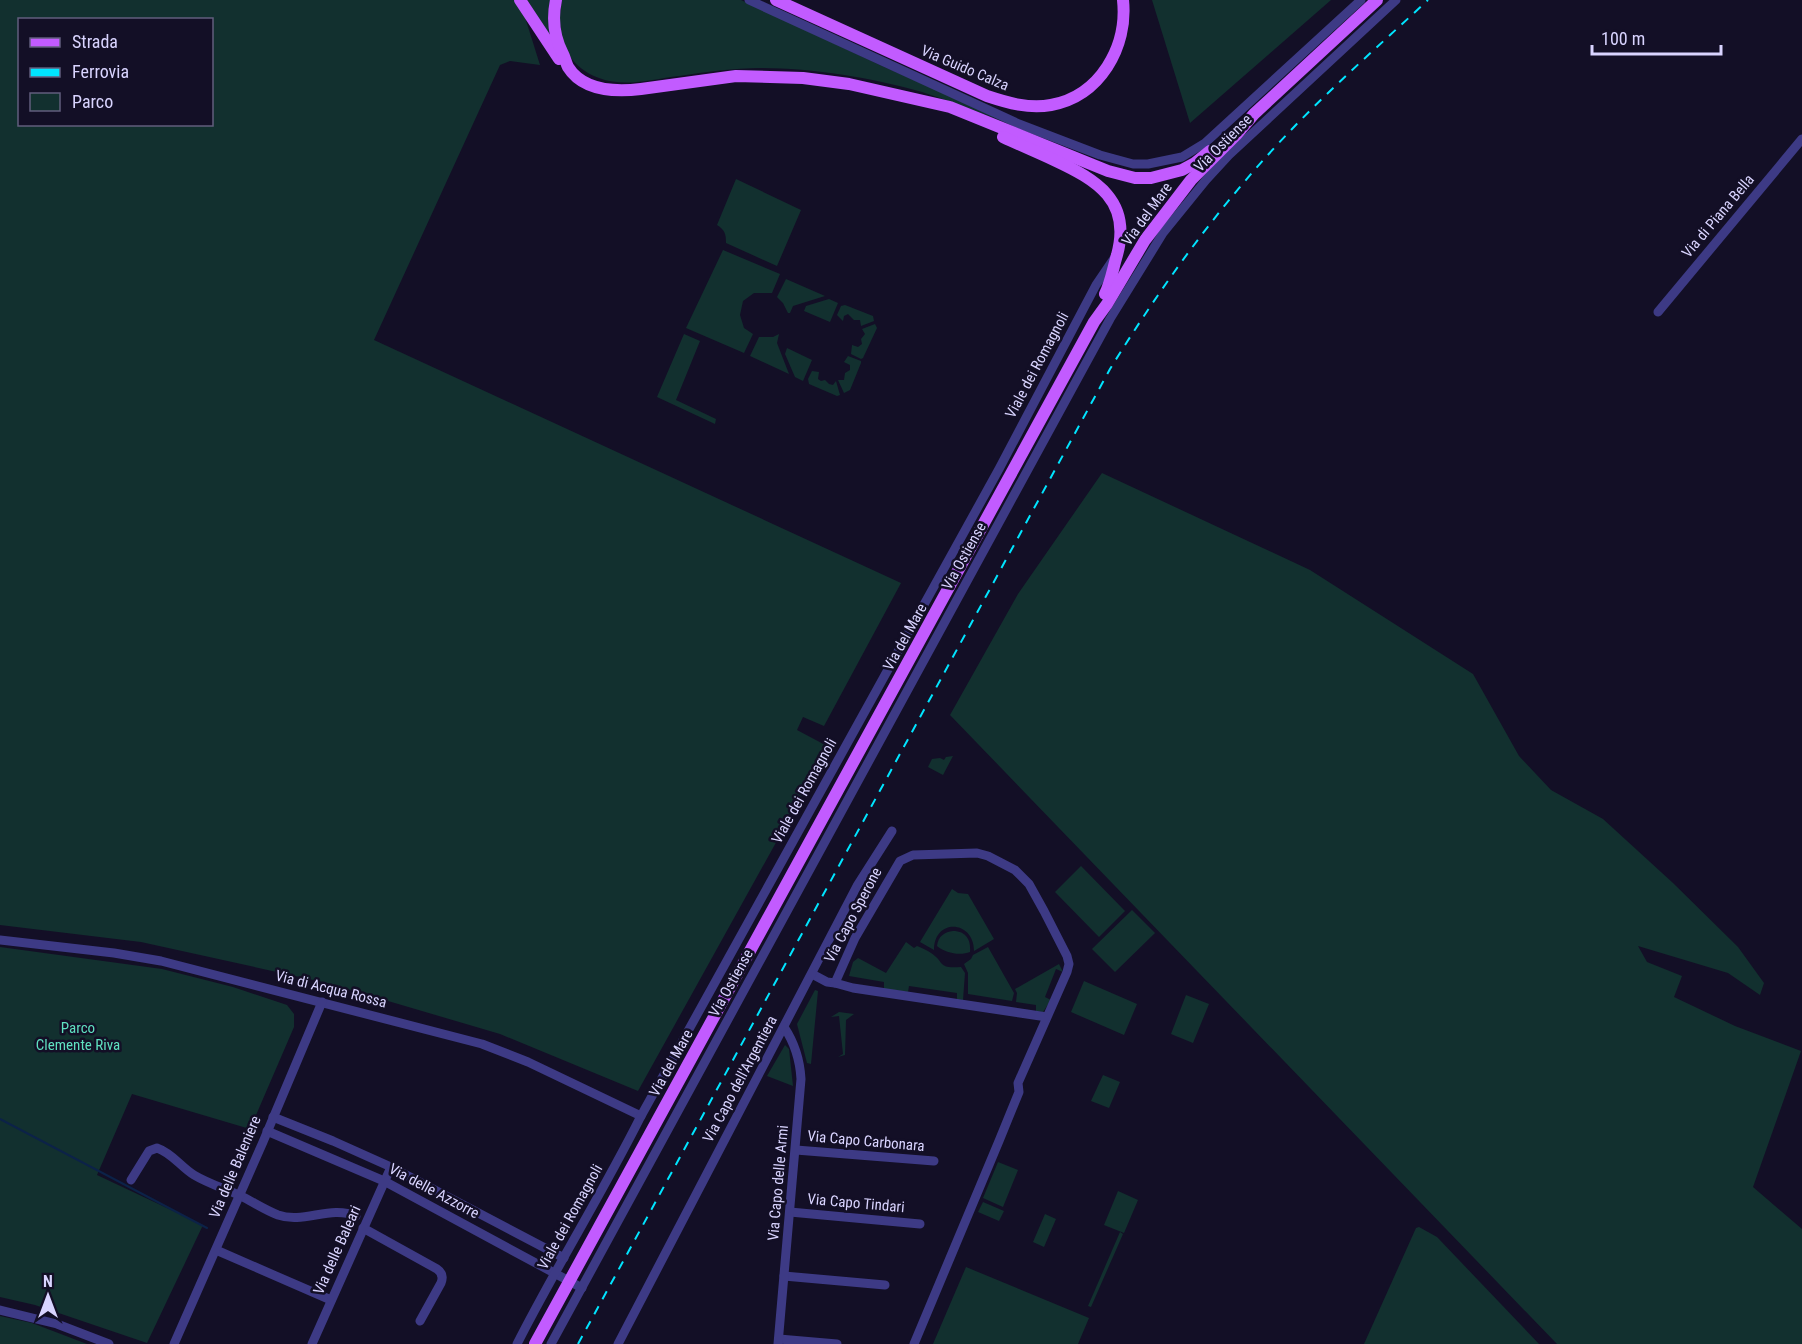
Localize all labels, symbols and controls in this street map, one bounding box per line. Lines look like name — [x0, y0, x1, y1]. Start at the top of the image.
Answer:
legend — [18, 18, 213, 126]
scale bar — [1592, 18, 1721, 56]
text: 100 m — [1601, 28, 1645, 49]
text: Strada — [72, 31, 118, 52]
street label: Via Guido Calza — [919, 41, 1011, 95]
text: Ferrovia — [72, 61, 129, 82]
text: Parco — [72, 91, 113, 112]
street label: Via Ostiense — [1190, 110, 1256, 176]
street label: Via di Piana Bella — [1678, 171, 1758, 261]
street label: Via del Mare — [1118, 179, 1176, 249]
street label: Viale dei Romagnoli — [1002, 309, 1072, 421]
street label: Via Ostiense — [938, 519, 990, 593]
street label: Via del Mare — [879, 600, 931, 674]
street label: Viale dei Romagnoli — [768, 735, 840, 847]
street label: Via Capo Sperone — [820, 864, 886, 966]
street label: Via Ostiense — [705, 946, 757, 1020]
street label: Via di Acqua Rossa — [273, 966, 389, 1012]
street label: Via Capo dell'Argentiera — [699, 1013, 781, 1145]
park label: Parco Clemente Riva — [36, 1019, 120, 1054]
street label: Via del Mare — [645, 1026, 697, 1100]
street label: Via delle Baleniere — [205, 1113, 265, 1221]
street label: Via Capo delle Armi — [764, 1124, 792, 1242]
street label: Via Capo Carbonara — [807, 1127, 925, 1155]
street label: Via delle Azzorre — [386, 1160, 482, 1222]
street label: Viale dei Romagnoli — [534, 1161, 606, 1273]
street label: Via Capo Tindari — [807, 1190, 905, 1216]
street label: Via delle Baleari — [309, 1203, 365, 1297]
north arrow — [18, 1266, 78, 1326]
text: N — [43, 1272, 53, 1291]

